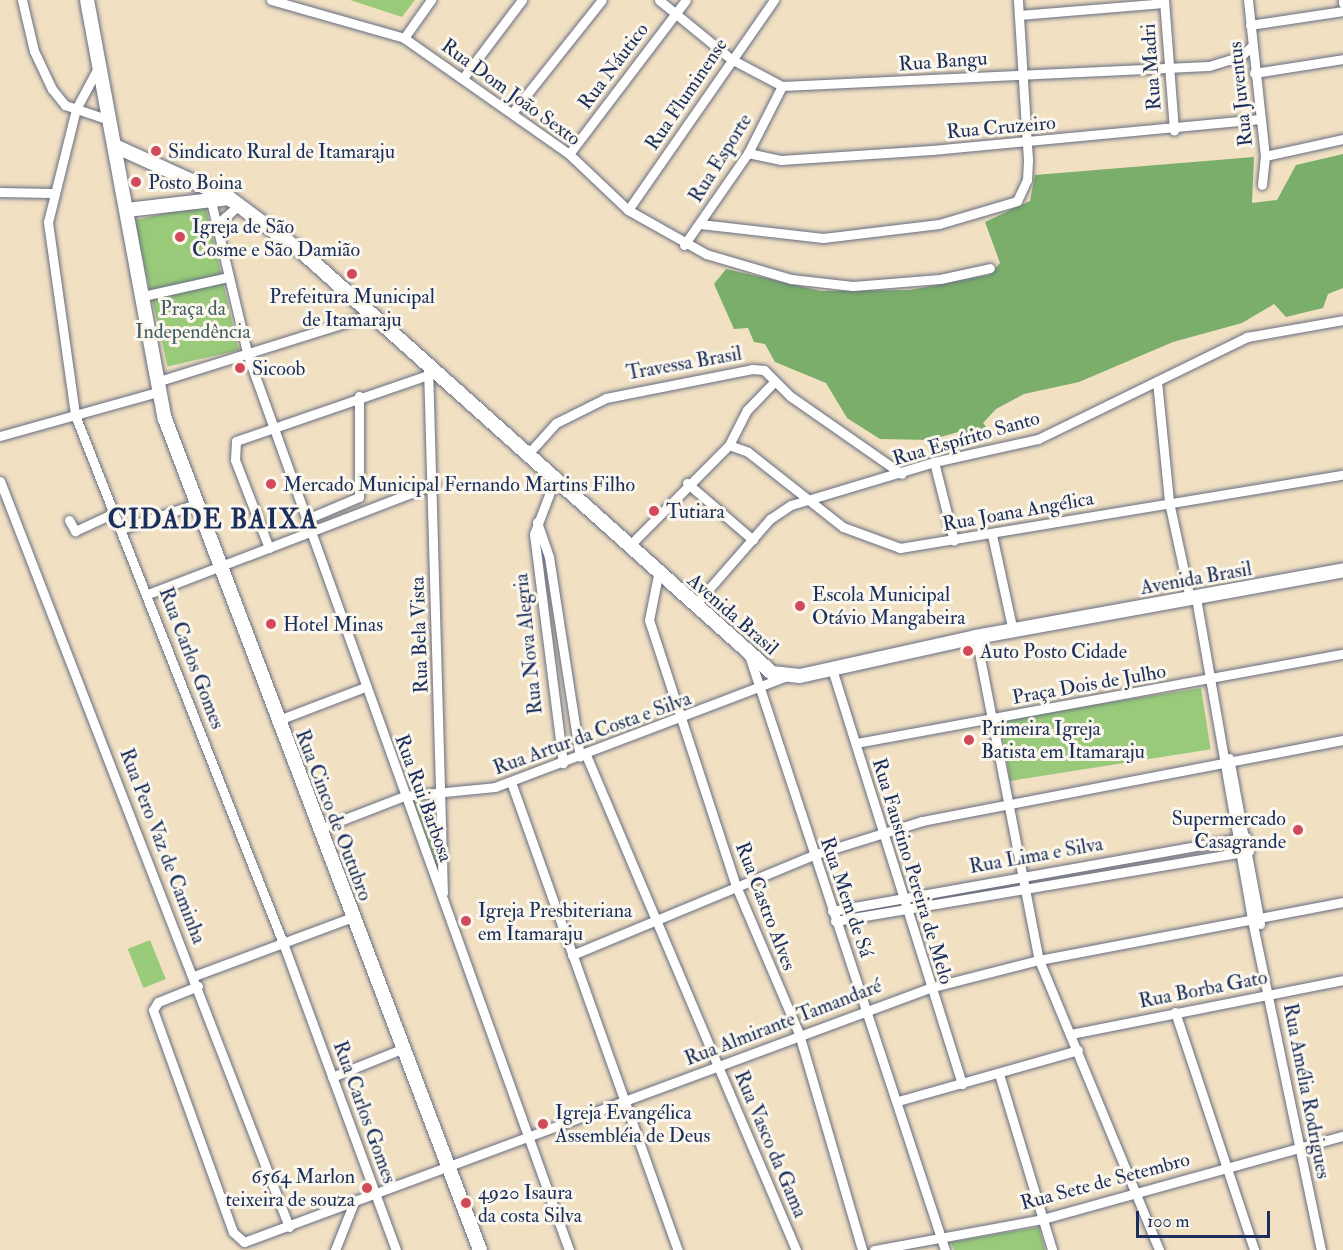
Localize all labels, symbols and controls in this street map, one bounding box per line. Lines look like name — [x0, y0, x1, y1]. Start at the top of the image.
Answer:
street label: Rua Náutico — [573, 18, 653, 114]
street label: Rua Madri — [1136, 23, 1166, 111]
street label: Rua Dom João Sexto — [437, 33, 585, 151]
street label: Rua Fluminense — [640, 33, 732, 155]
street label: Rua Juventus — [1223, 40, 1257, 148]
street label: Rua Bangu — [898, 46, 988, 76]
street label: Rua Esporte — [683, 109, 757, 207]
street label: Rua Cruzeiro — [945, 110, 1057, 144]
place label: Sindicato Rural de Itamaraju — [168, 139, 395, 163]
marker: Sindicato Rural de Itamaraju — [149, 144, 163, 158]
place label: Posto Boina — [148, 170, 242, 194]
marker: Posto Boina — [129, 175, 143, 189]
place label: Igreja de São Cosme e São Damião — [192, 214, 360, 261]
marker: Igreja de São Cosme e São Damião — [173, 230, 187, 244]
marker: Prefeitura Municipal de Itamaraju — [345, 267, 359, 281]
place label: Prefeitura Municipal de Itamaraju — [269, 284, 435, 331]
park label: Praça da Independência — [135, 296, 251, 343]
street label: Travessa Brasil — [624, 341, 744, 385]
place label: Sicoob — [252, 356, 305, 380]
marker: Sicoob — [233, 361, 247, 375]
street label: Rua Espírito Santo — [890, 406, 1042, 470]
place label: Mercado Municipal Fernando Martins Filho — [283, 472, 635, 496]
marker: Mercado Municipal Fernando Martins Filho — [264, 477, 278, 491]
street label: Rua Joana Angélica — [941, 486, 1095, 536]
place label: Tutiara — [666, 499, 725, 523]
marker: Tutiara — [647, 504, 661, 518]
district label: CIDADE BAIXA — [108, 505, 318, 537]
street label: Avenida Brasil — [1138, 556, 1254, 600]
street label: Avenida Brasil — [683, 568, 783, 660]
street label: Rua Nova Alegria — [509, 572, 547, 716]
street label: Rua Bela Vista — [405, 576, 433, 694]
place label: Escola Municipal Otávio Mangabeira — [812, 582, 965, 629]
street label: Rua Carlos Gomes — [154, 584, 230, 732]
marker: Escola Municipal Otávio Mangabeira — [793, 599, 807, 613]
place label: Hotel Minas — [283, 612, 383, 636]
marker: Hotel Minas — [264, 617, 278, 631]
place label: Auto Posto Cidade — [980, 639, 1127, 663]
marker: Auto Posto Cidade — [961, 644, 975, 658]
street label: Praça Dois de Julho — [1010, 659, 1168, 709]
street label: Rua Artur da Costa e Silva — [490, 686, 694, 780]
place label: Primeira Igreja Batista em Itamaraju — [981, 716, 1145, 763]
street label: Rua Cinco de Outubro — [290, 726, 378, 904]
street label: Rua Rui Barbosa — [390, 731, 458, 865]
marker: Primeira Igreja Batista em Itamaraju — [962, 733, 976, 747]
street label: Rua Pero Vaz de Caminha — [115, 745, 211, 947]
street label: Rua Faustino Pereira de Melo — [867, 755, 959, 987]
place label: Supermercado Casagrande — [1172, 807, 1286, 854]
marker: Supermercado Casagrande — [1291, 823, 1305, 837]
street label: Rua Lima e Silva — [967, 831, 1105, 879]
street label: Rua Mem de Sá — [815, 834, 879, 960]
street label: Rua Castro Alves — [730, 838, 802, 974]
place label: Igreja Presbiteriana em Itamaraju — [478, 898, 632, 945]
marker: Igreja Presbiteriana em Itamaraju — [459, 914, 473, 928]
street label: Rua Borba Gato — [1137, 965, 1269, 1013]
street label: Rua Almirante Tamandaré — [681, 973, 885, 1071]
street label: Rua Amélia Rodrigues — [1278, 1001, 1336, 1181]
street label: Rua Carlos Gomes — [328, 1037, 402, 1187]
street label: Rua Vasco da Gama — [729, 1067, 813, 1221]
place label: Igreja Evangélica Assembléia de Deus — [555, 1100, 710, 1147]
marker: Igreja Evangélica Assembléia de Deus — [536, 1117, 550, 1131]
street label: Rua Sete de Setembro — [1018, 1147, 1192, 1215]
place label: 6564 Marlon teixeira de souza — [225, 1164, 355, 1211]
place label: 4920 Isaura da costa Silva — [478, 1180, 582, 1227]
marker: 6564 Marlon teixeira de souza — [360, 1181, 374, 1195]
marker: 4920 Isaura da costa Silva — [459, 1196, 473, 1210]
scale bar — [1139, 1199, 1272, 1237]
text: 100 m — [1147, 1210, 1190, 1233]

